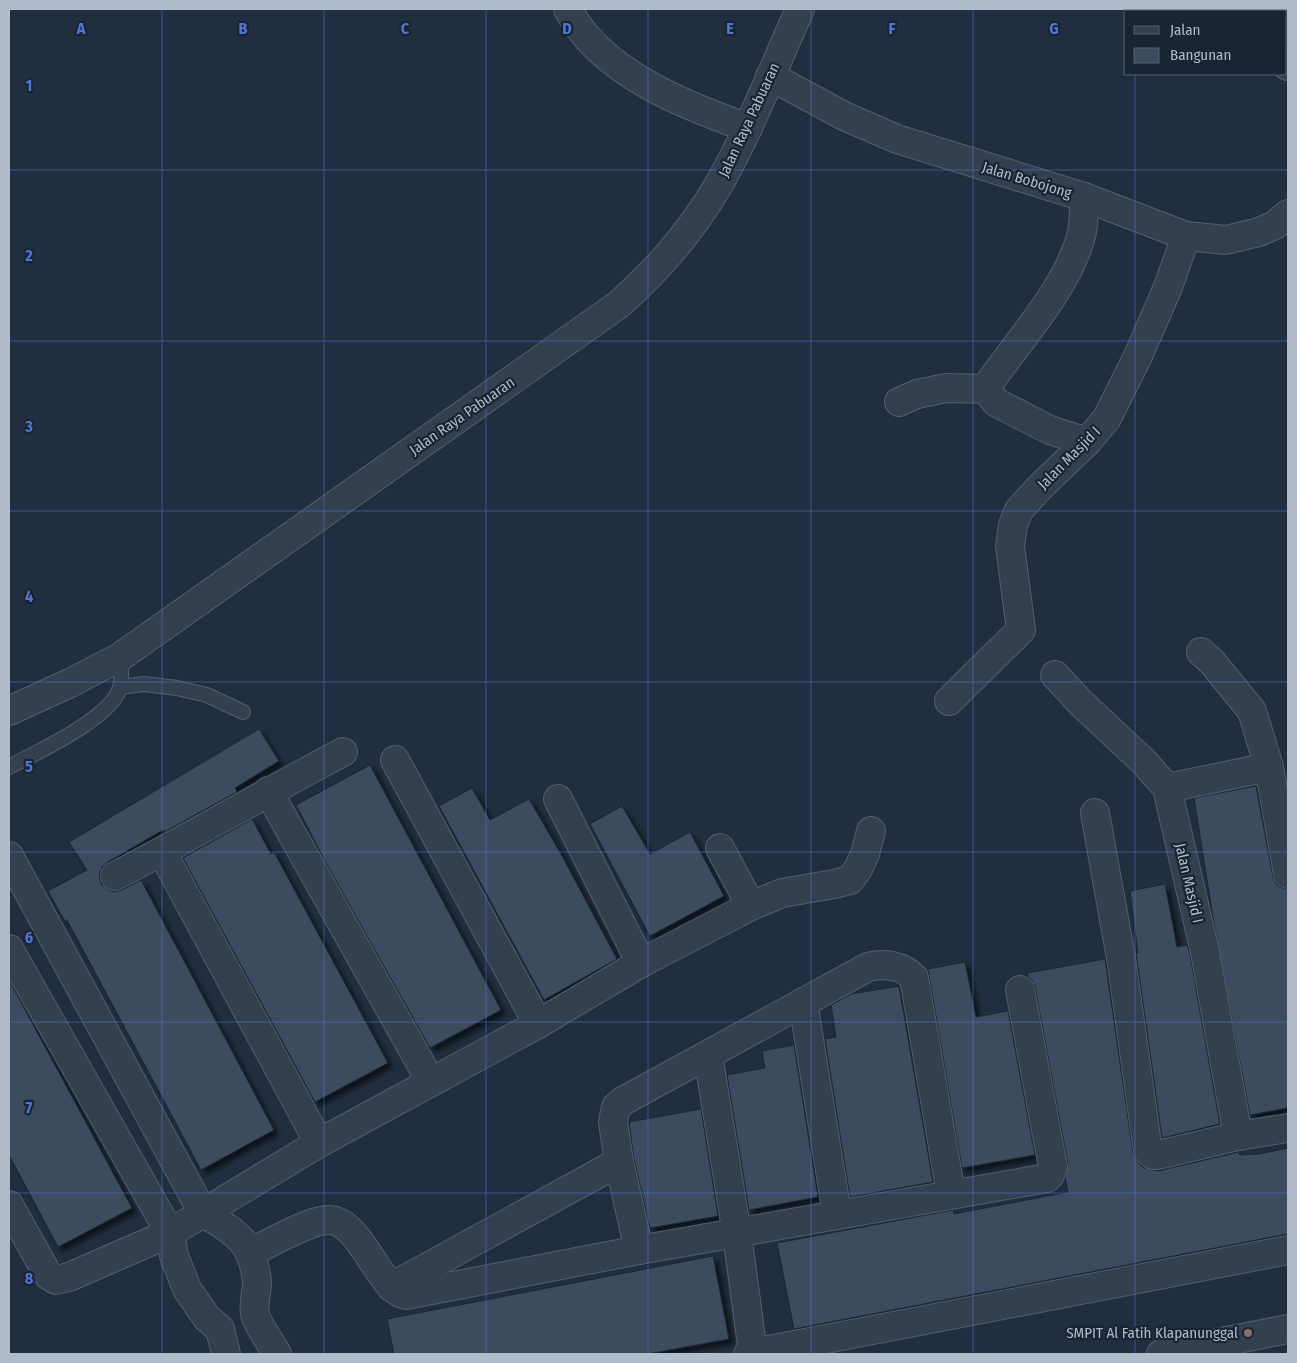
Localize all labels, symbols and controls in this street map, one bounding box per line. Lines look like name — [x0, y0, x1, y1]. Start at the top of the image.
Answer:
legend — [1124, 10, 1287, 75]
text: A — [76, 19, 86, 38]
text: B — [239, 19, 248, 38]
text: C — [401, 19, 410, 38]
text: D — [562, 19, 572, 38]
text: E — [726, 19, 734, 38]
text: F — [888, 19, 896, 38]
text: G — [1049, 19, 1059, 38]
text: Jalan — [1170, 21, 1200, 39]
text: Bangunan — [1170, 46, 1231, 64]
street label: Jalan Raya Pabuaran — [715, 60, 783, 180]
text: 1 — [26, 76, 32, 95]
street label: Jalan Bobojong — [980, 158, 1074, 202]
text: 2 — [24, 246, 33, 265]
street label: Jalan Raya Pabuaran — [406, 373, 518, 459]
text: 3 — [24, 417, 33, 436]
street label: Jalan Masjid I — [1034, 423, 1104, 493]
text: 4 — [25, 587, 33, 606]
text: 5 — [25, 757, 33, 776]
street label: Jalan Masjid I — [1171, 841, 1207, 925]
text: 6 — [25, 928, 33, 947]
text: 7 — [26, 1098, 33, 1117]
text: 8 — [25, 1269, 34, 1288]
place label: SMPIT Al Fatih Klapanunggal — [1066, 1324, 1238, 1342]
marker: SMPIT Al Fatih Klapanunggal — [1242, 1327, 1254, 1339]

